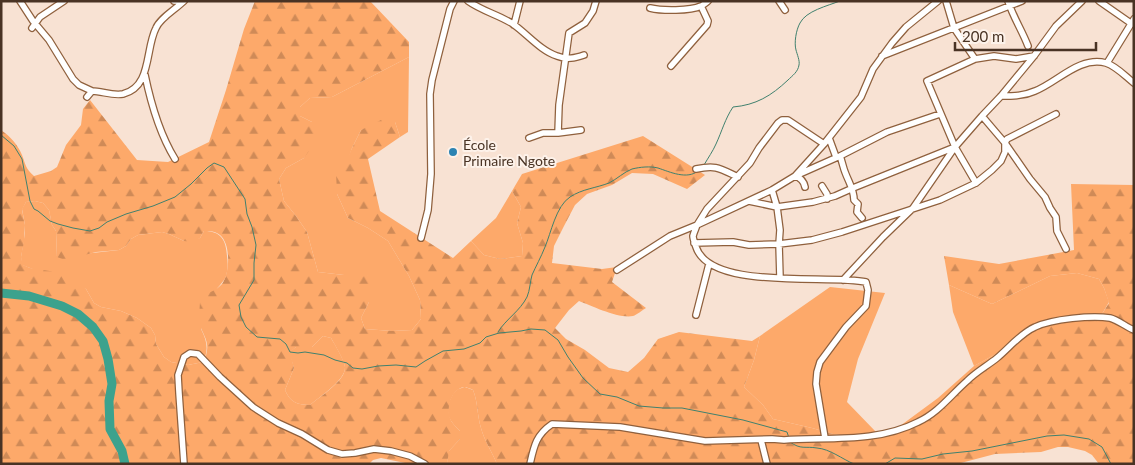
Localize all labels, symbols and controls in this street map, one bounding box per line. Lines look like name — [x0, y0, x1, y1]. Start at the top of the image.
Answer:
scale bar — [955, 20, 1096, 52]
text: 200 m — [962, 27, 1004, 45]
place label: École Primaire Ngote — [463, 136, 555, 169]
marker: École Primaire Ngote — [447, 146, 459, 158]

